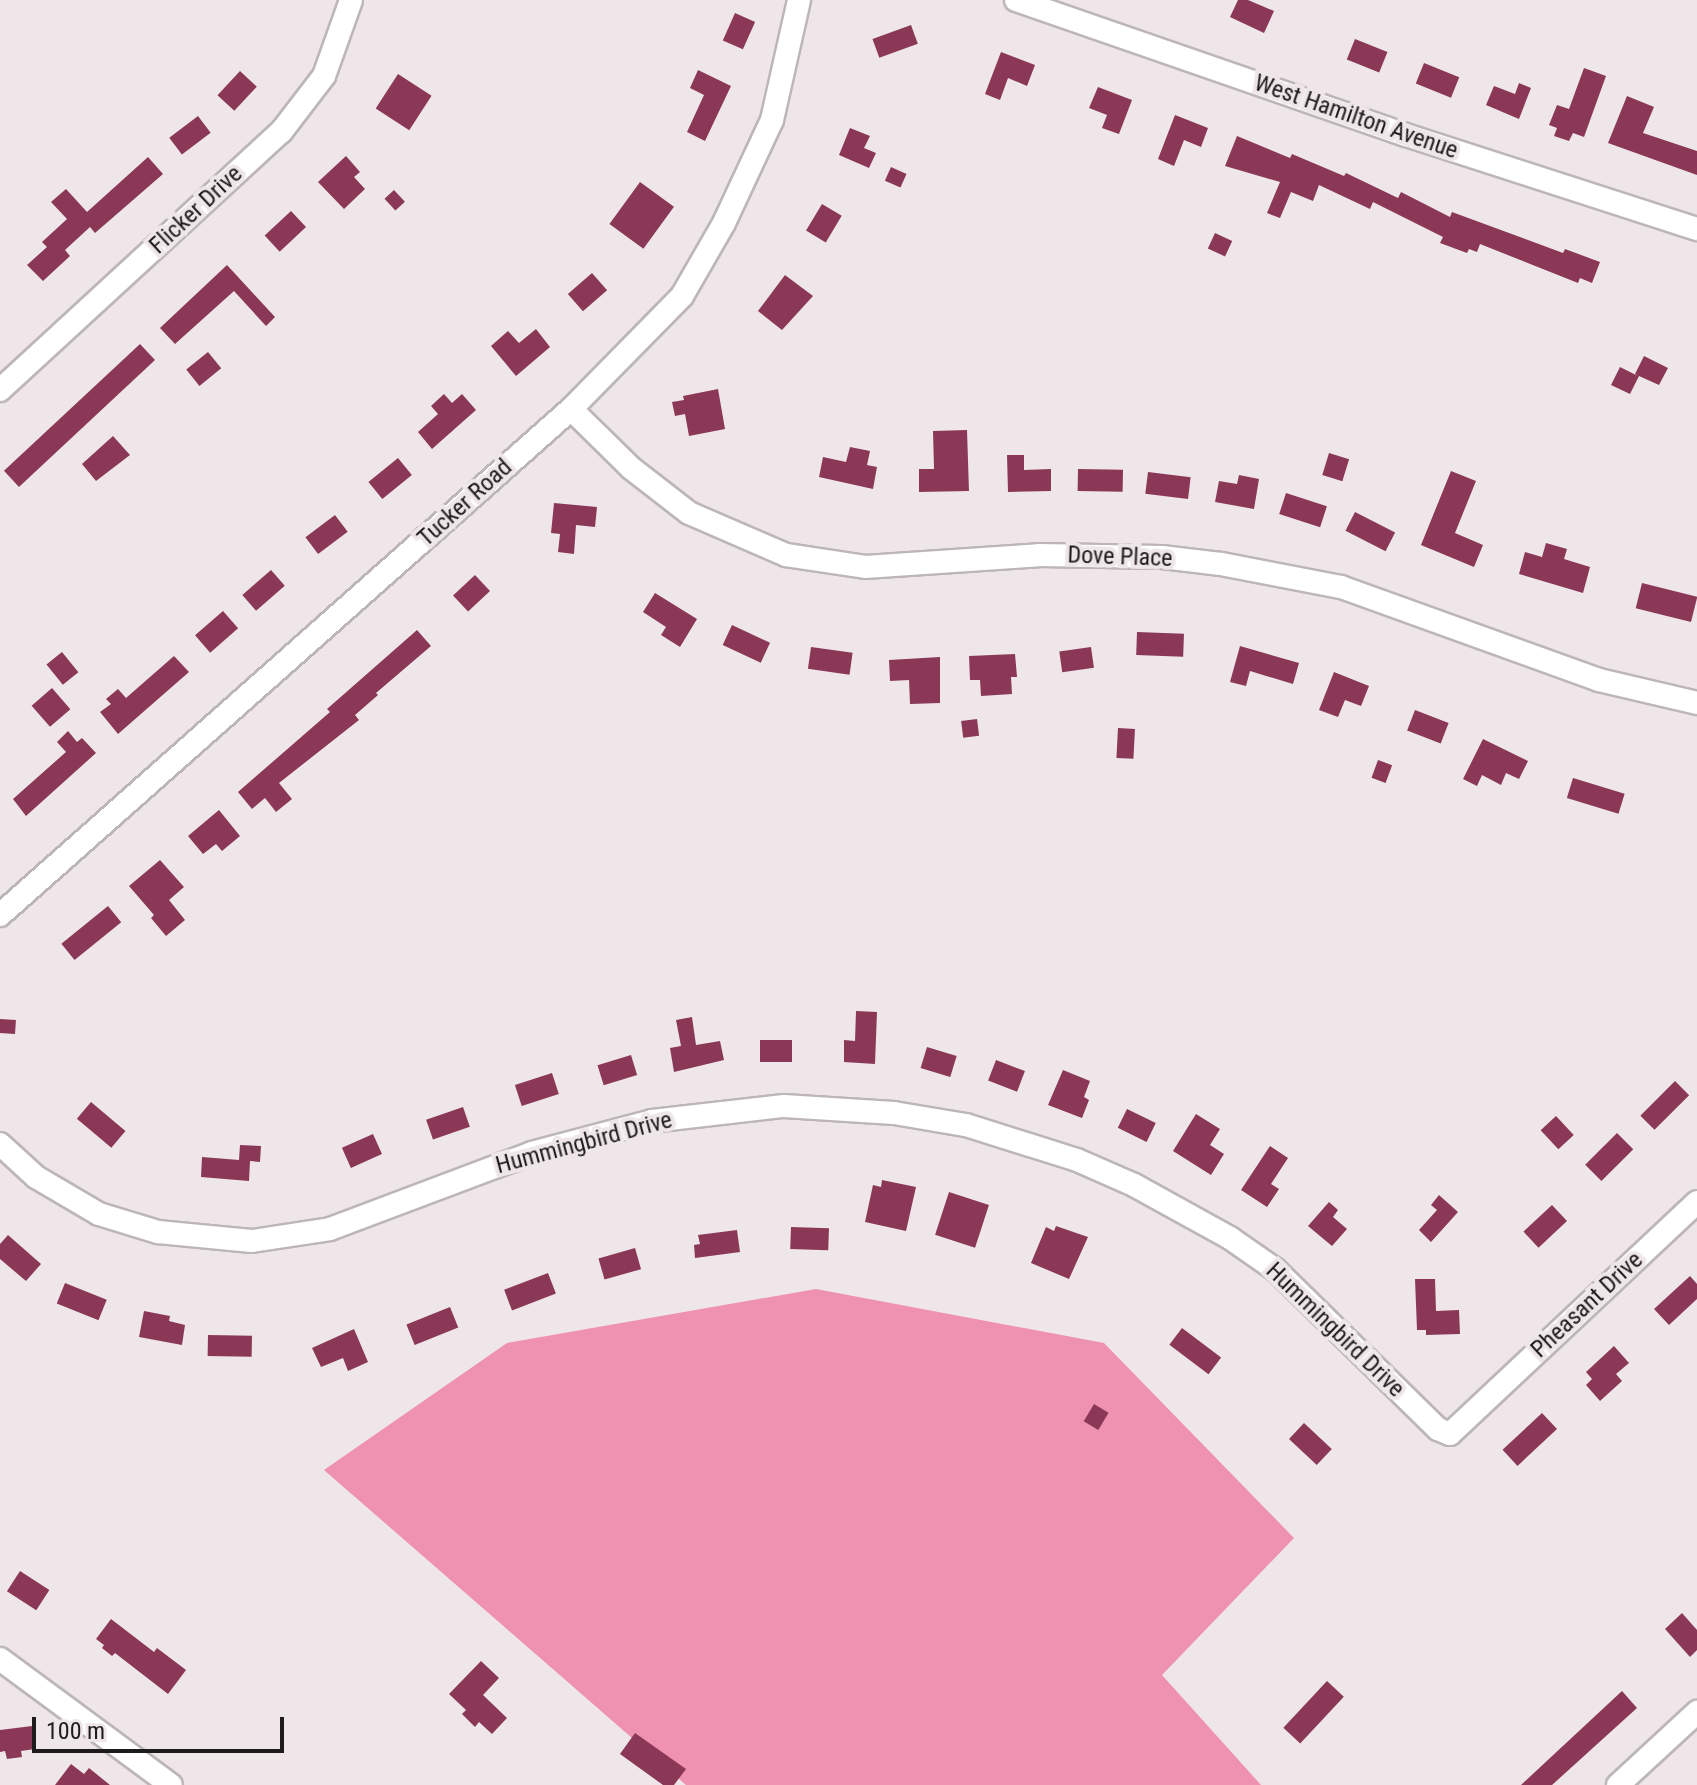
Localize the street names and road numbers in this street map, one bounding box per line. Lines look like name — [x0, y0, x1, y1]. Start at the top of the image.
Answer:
street label: West Hamilton Avenue — [1250, 69, 1462, 165]
street label: Flicker Drive — [144, 160, 248, 260]
street label: Tucker Road — [412, 453, 518, 553]
street label: Dove Place — [1067, 541, 1173, 573]
street label: Hummingbird Drive — [493, 1106, 675, 1180]
street label: Pheasant Drive — [1525, 1246, 1649, 1364]
street label: Hummingbird Drive — [1260, 1257, 1410, 1403]

